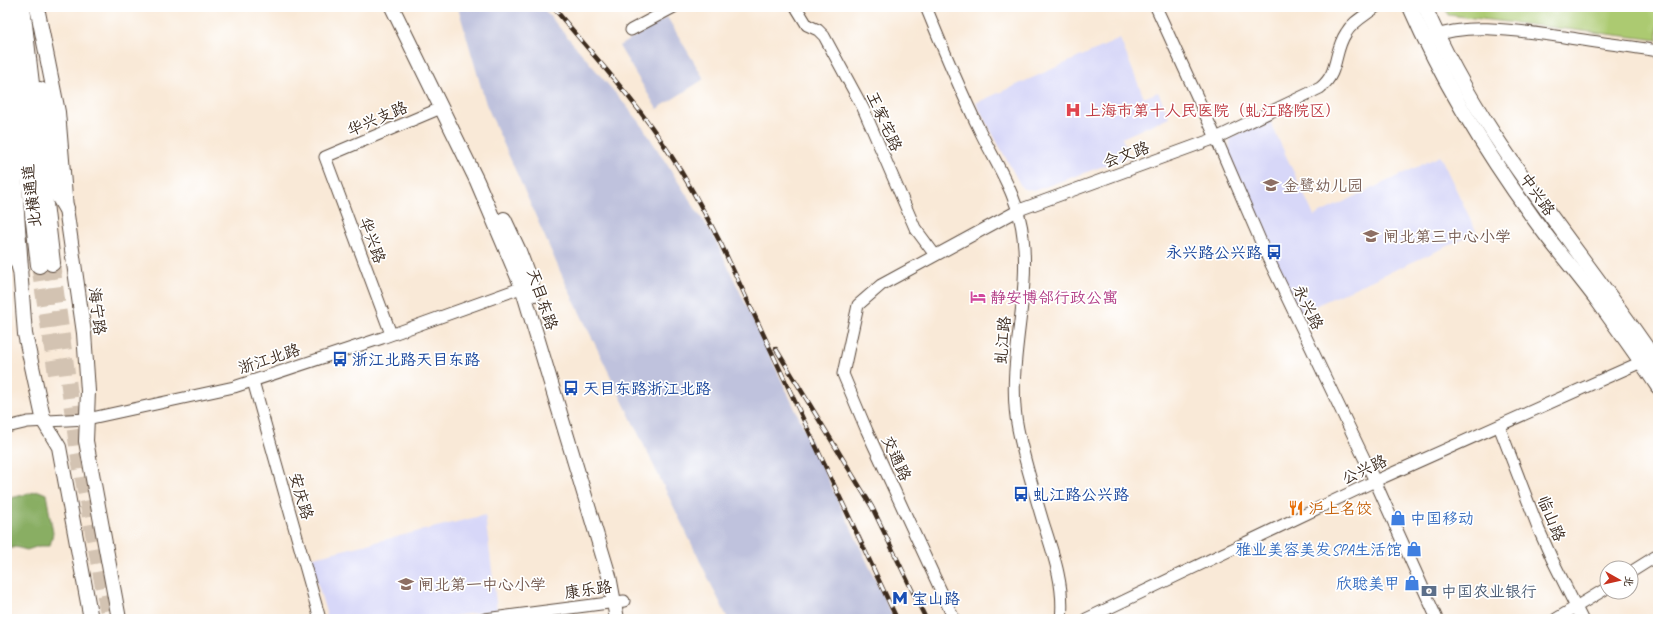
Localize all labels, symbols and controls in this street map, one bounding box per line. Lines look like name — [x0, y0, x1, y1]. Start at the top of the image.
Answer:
street label: 王家宅路 — [862, 88, 906, 155]
street label: 华兴支路 — [344, 97, 411, 141]
hospital icon: 上海市第十人民医院（虬江路院区） — [1064, 101, 1082, 119]
place label: 上海市第十人民医院（虬江路院区） — [1085, 101, 1341, 121]
street label: 会文路 — [1100, 137, 1152, 173]
street label: 北横通道 — [18, 163, 46, 229]
street label: 中兴路 — [1515, 169, 1559, 220]
school or university icon: 金鹭幼儿园 — [1262, 176, 1280, 194]
place label: 金鹭幼儿园 — [1283, 176, 1363, 196]
street label: 华兴路 — [354, 214, 390, 266]
school or university icon: 闸北第三中心小学 — [1362, 227, 1380, 245]
place label: 闸北第三中心小学 — [1383, 227, 1511, 247]
place label: 永兴路公兴路 — [1166, 243, 1262, 263]
bus stop icon: 永兴路公兴路 — [1265, 243, 1283, 261]
street label: 天目东路 — [522, 266, 562, 333]
street label: 永兴路 — [1289, 281, 1328, 333]
street label: 海宁路 — [84, 286, 110, 336]
hotel icon: 静安博邻行政公寓 — [969, 288, 987, 306]
place label: 静安博邻行政公寓 — [990, 288, 1118, 308]
street label: 虬江路 — [991, 315, 1015, 365]
street label: 浙江北路 — [236, 340, 303, 378]
bus stop icon: 浙江北路天目东路 — [331, 350, 349, 368]
place label: 浙江北路天目东路 — [352, 350, 480, 370]
bus stop icon: 天目东路浙江北路 — [562, 379, 580, 397]
place label: 天目东路浙江北路 — [583, 379, 711, 399]
street label: 交通路 — [877, 432, 915, 484]
street label: 公兴路 — [1338, 451, 1390, 489]
street label: 安庆路 — [285, 470, 317, 522]
bus stop icon: 虬江路公兴路 — [1012, 485, 1030, 503]
place label: 虬江路公兴路 — [1033, 485, 1129, 505]
street label: 临山路 — [1533, 492, 1569, 544]
restaurant icon: 沪上名饺 — [1287, 499, 1305, 517]
place label: 沪上名饺 — [1308, 499, 1372, 519]
shop icon: 中国移动 — [1389, 509, 1407, 527]
place label: 中国移动 — [1410, 509, 1474, 529]
place label: 雅业美容美发SPA生活馆 — [1235, 540, 1402, 560]
shop icon: 雅业美容美发SPA生活馆 — [1405, 540, 1423, 558]
north arrow — [1599, 560, 1639, 600]
place label: 欣聪美甲 — [1336, 574, 1400, 594]
shop icon: 欣聪美甲 — [1403, 574, 1421, 592]
school or university icon: 闸北第一中心小学 — [397, 575, 415, 593]
place label: 闸北第一中心小学 — [418, 575, 546, 595]
text: 北 — [1621, 575, 1637, 588]
street label: 康乐路 — [563, 577, 613, 603]
bank icon: 中国农业银行 — [1420, 582, 1438, 600]
place label: 中国农业银行 — [1441, 582, 1537, 602]
metro station icon: 宝山路 — [891, 589, 909, 607]
place label: 宝山路 — [912, 589, 960, 609]

